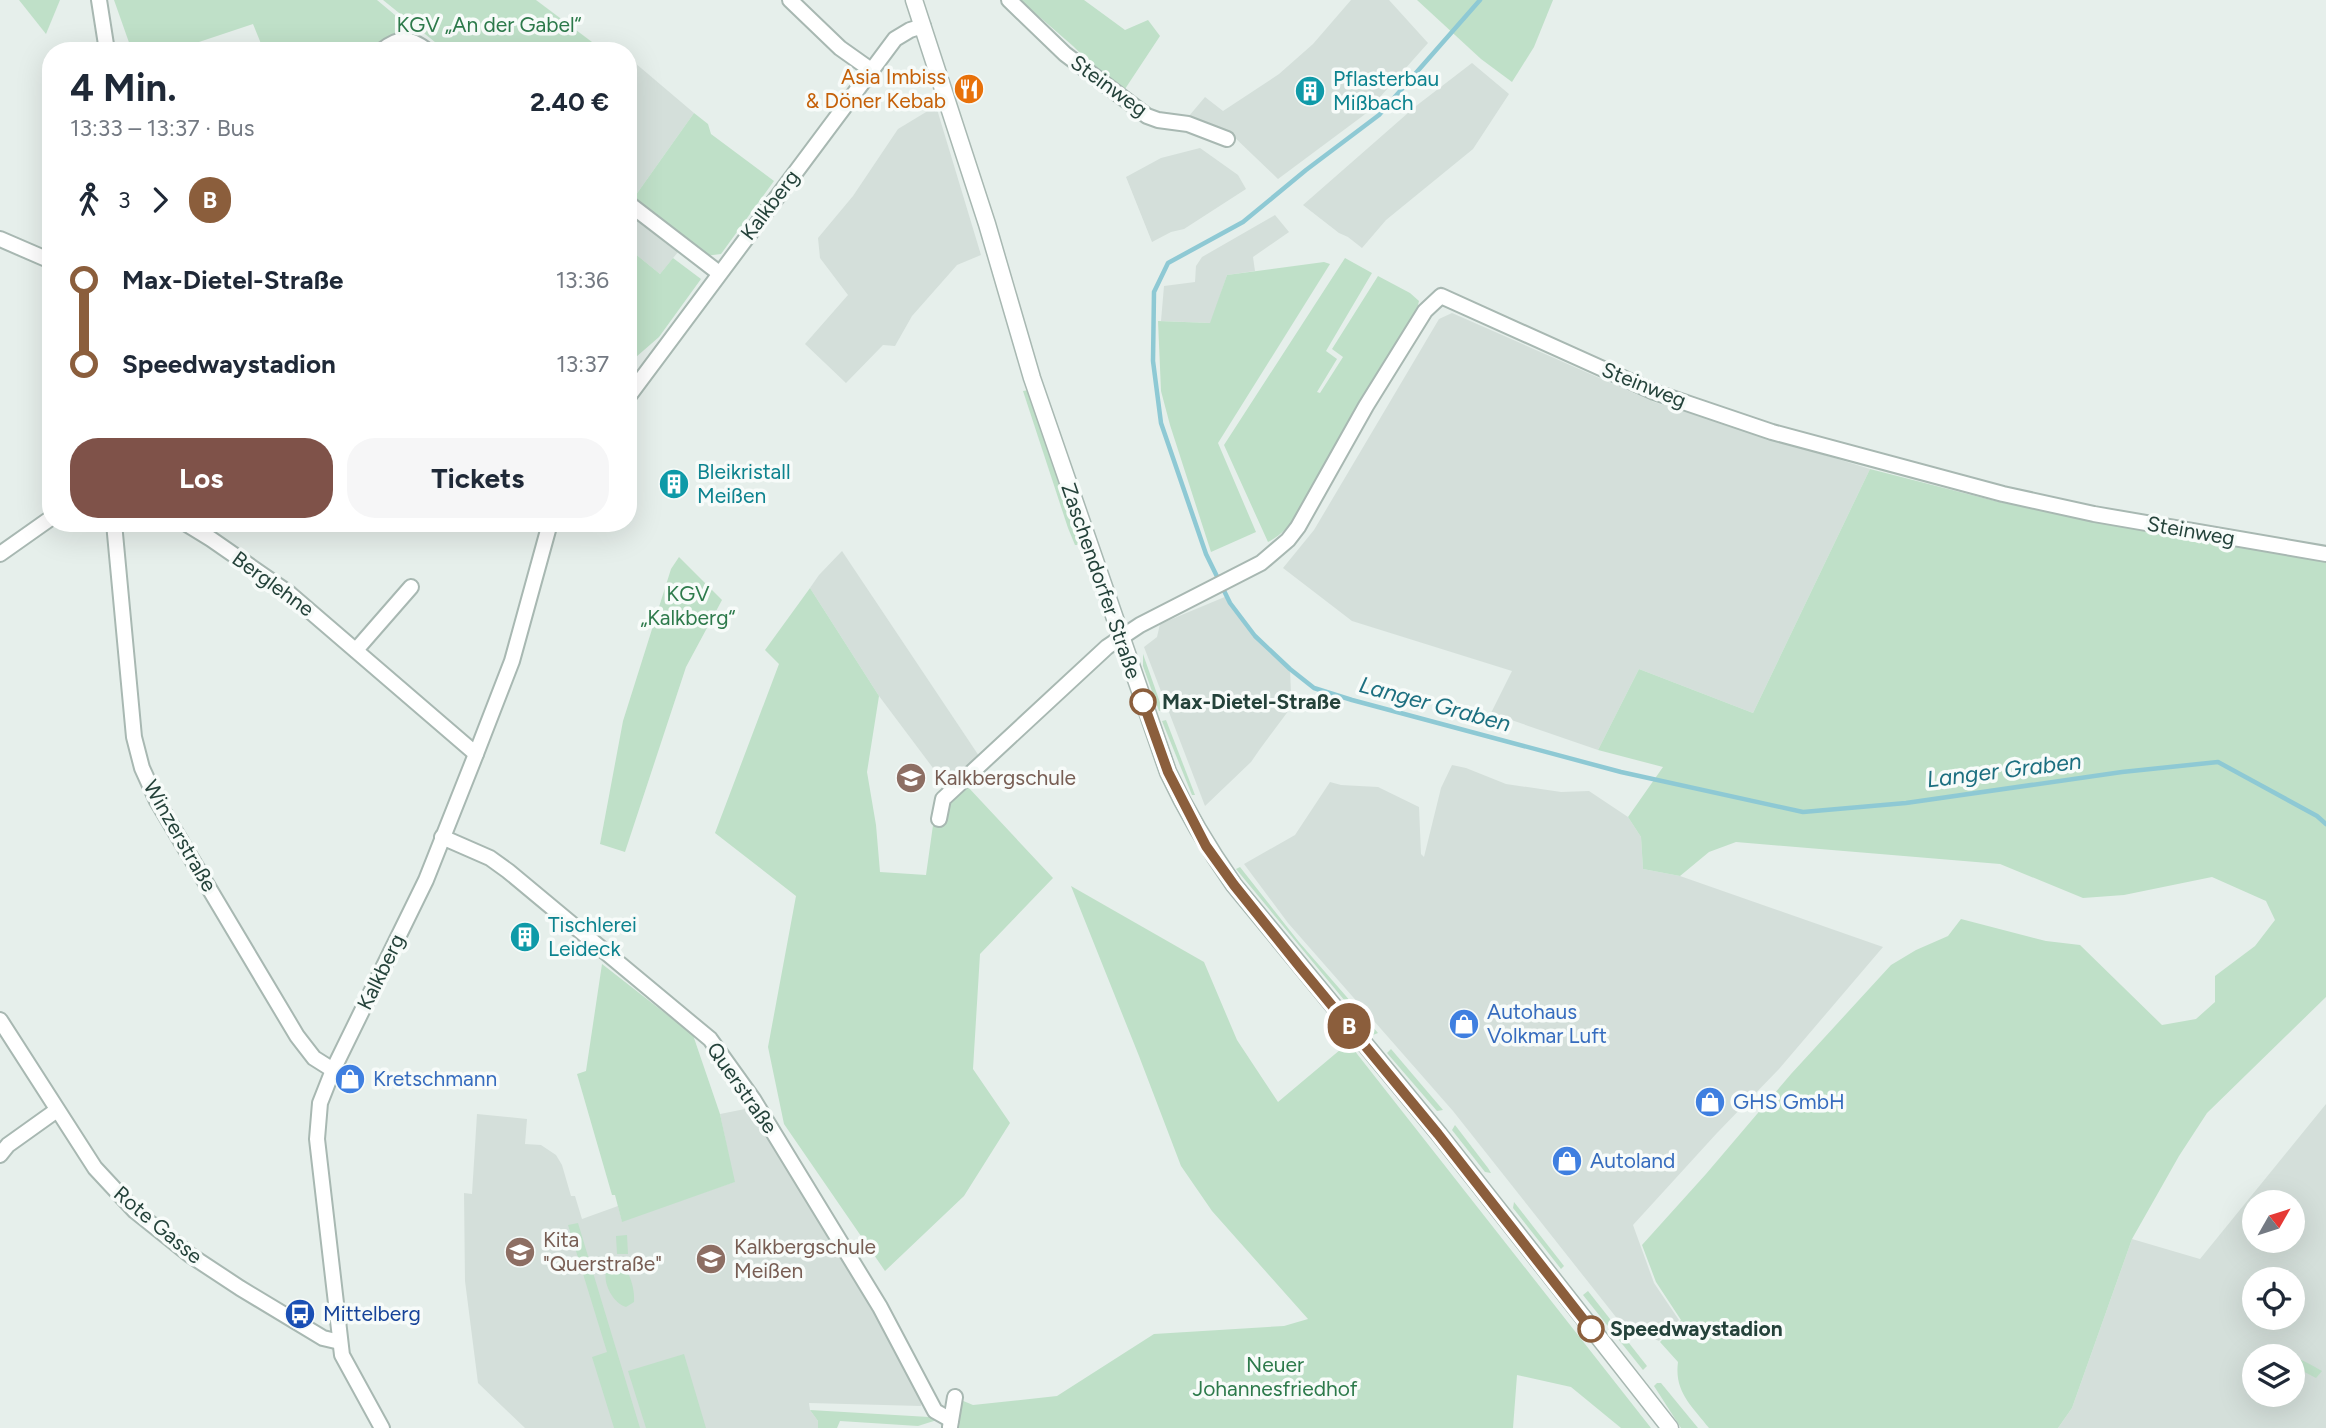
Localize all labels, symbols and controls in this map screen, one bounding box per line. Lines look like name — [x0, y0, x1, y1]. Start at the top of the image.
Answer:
park label: KGV „An der Gabel“ — [397, 12, 582, 37]
street label: Steinweg — [1066, 49, 1153, 122]
place label: Asia Imbiss & Döner Kebab — [806, 64, 946, 113]
text: 4 Min. — [70, 65, 177, 111]
place label: Pflasterbau Mißbach — [1333, 66, 1439, 115]
restaurant icon: Asia Imbiss & Döner Kebab — [952, 72, 986, 106]
building icon: Pflasterbau Mißbach — [1293, 74, 1327, 108]
text: 2.40 € — [530, 86, 609, 118]
text: 13:33 – 13:37 · Bus — [70, 114, 254, 142]
street label: Kalkberg — [735, 165, 804, 245]
icon: walk — [70, 181, 108, 219]
icon: forward — [141, 181, 179, 219]
text: B — [203, 185, 217, 214]
text: 3 — [118, 186, 131, 214]
text: Max-Dietel-Straße — [122, 264, 343, 296]
text: 13:36 — [556, 266, 609, 294]
text: Speedwaystadion — [122, 348, 336, 380]
text: 13:37 — [556, 350, 609, 378]
street label: Steinweg — [1598, 356, 1690, 413]
button: Los — [70, 438, 333, 518]
button: Tickets — [347, 438, 609, 518]
place label: Bleikristall Meißen — [697, 459, 791, 508]
building icon: Bleikristall Meißen — [657, 467, 691, 501]
street label: Zaschendorfer Straße — [1056, 480, 1147, 682]
street label: Steinweg — [2145, 510, 2237, 551]
street label: Berglehne — [228, 546, 319, 622]
park label: KGV „Kalkberg“ — [641, 581, 735, 630]
water label: Langer Graben — [1356, 670, 1514, 738]
marker: Max-Dietel-Straße — [1130, 689, 1156, 715]
place label: Max-Dietel-Straße — [1162, 689, 1341, 714]
water label: Langer Graben — [1925, 747, 2083, 793]
school or university icon: Kalkbergschule — [894, 761, 928, 795]
place label: Kalkbergschule — [934, 765, 1076, 790]
street label: Winzerstraße — [138, 776, 222, 896]
place label: Tischlerei Leideck — [548, 912, 637, 961]
building icon: Tischlerei Leideck — [508, 920, 542, 954]
street label: Kalkberg — [351, 930, 410, 1014]
place label: Autohaus Volkmar Luft — [1487, 999, 1607, 1048]
line badge: B — [1326, 1003, 1372, 1049]
shop icon: Autohaus Volkmar Luft — [1447, 1007, 1481, 1041]
text: B — [1342, 1011, 1356, 1040]
street label: Querstraße — [702, 1037, 783, 1138]
shop icon: Kretschmann — [333, 1062, 367, 1096]
place label: Kretschmann — [373, 1066, 497, 1091]
shop icon: GHS GmbH — [1693, 1085, 1727, 1119]
place label: GHS GmbH — [1733, 1089, 1845, 1114]
shop icon: Autoland — [1550, 1144, 1584, 1178]
place label: Autoland — [1590, 1148, 1675, 1173]
street label: Rote Gasse — [109, 1180, 208, 1269]
north arrow — [2242, 1190, 2305, 1253]
map controls — [2242, 1190, 2305, 1407]
place label: Kita "Querstraße" — [543, 1227, 662, 1276]
place label: Kalkbergschule Meißen — [734, 1234, 876, 1283]
school or university icon: Kita "Querstraße" — [503, 1235, 537, 1269]
school or university icon: Kalkbergschule Meißen — [694, 1242, 728, 1276]
button: locate — [2242, 1267, 2305, 1330]
bus stop icon: Mittelberg — [283, 1297, 317, 1331]
place label: Mittelberg — [323, 1301, 421, 1326]
marker: Speedwaystadion — [1578, 1316, 1604, 1342]
place label: Speedwaystadion — [1610, 1316, 1783, 1341]
button: layers — [2242, 1344, 2305, 1407]
park label: Neuer Johannesfriedhof — [1192, 1352, 1358, 1401]

